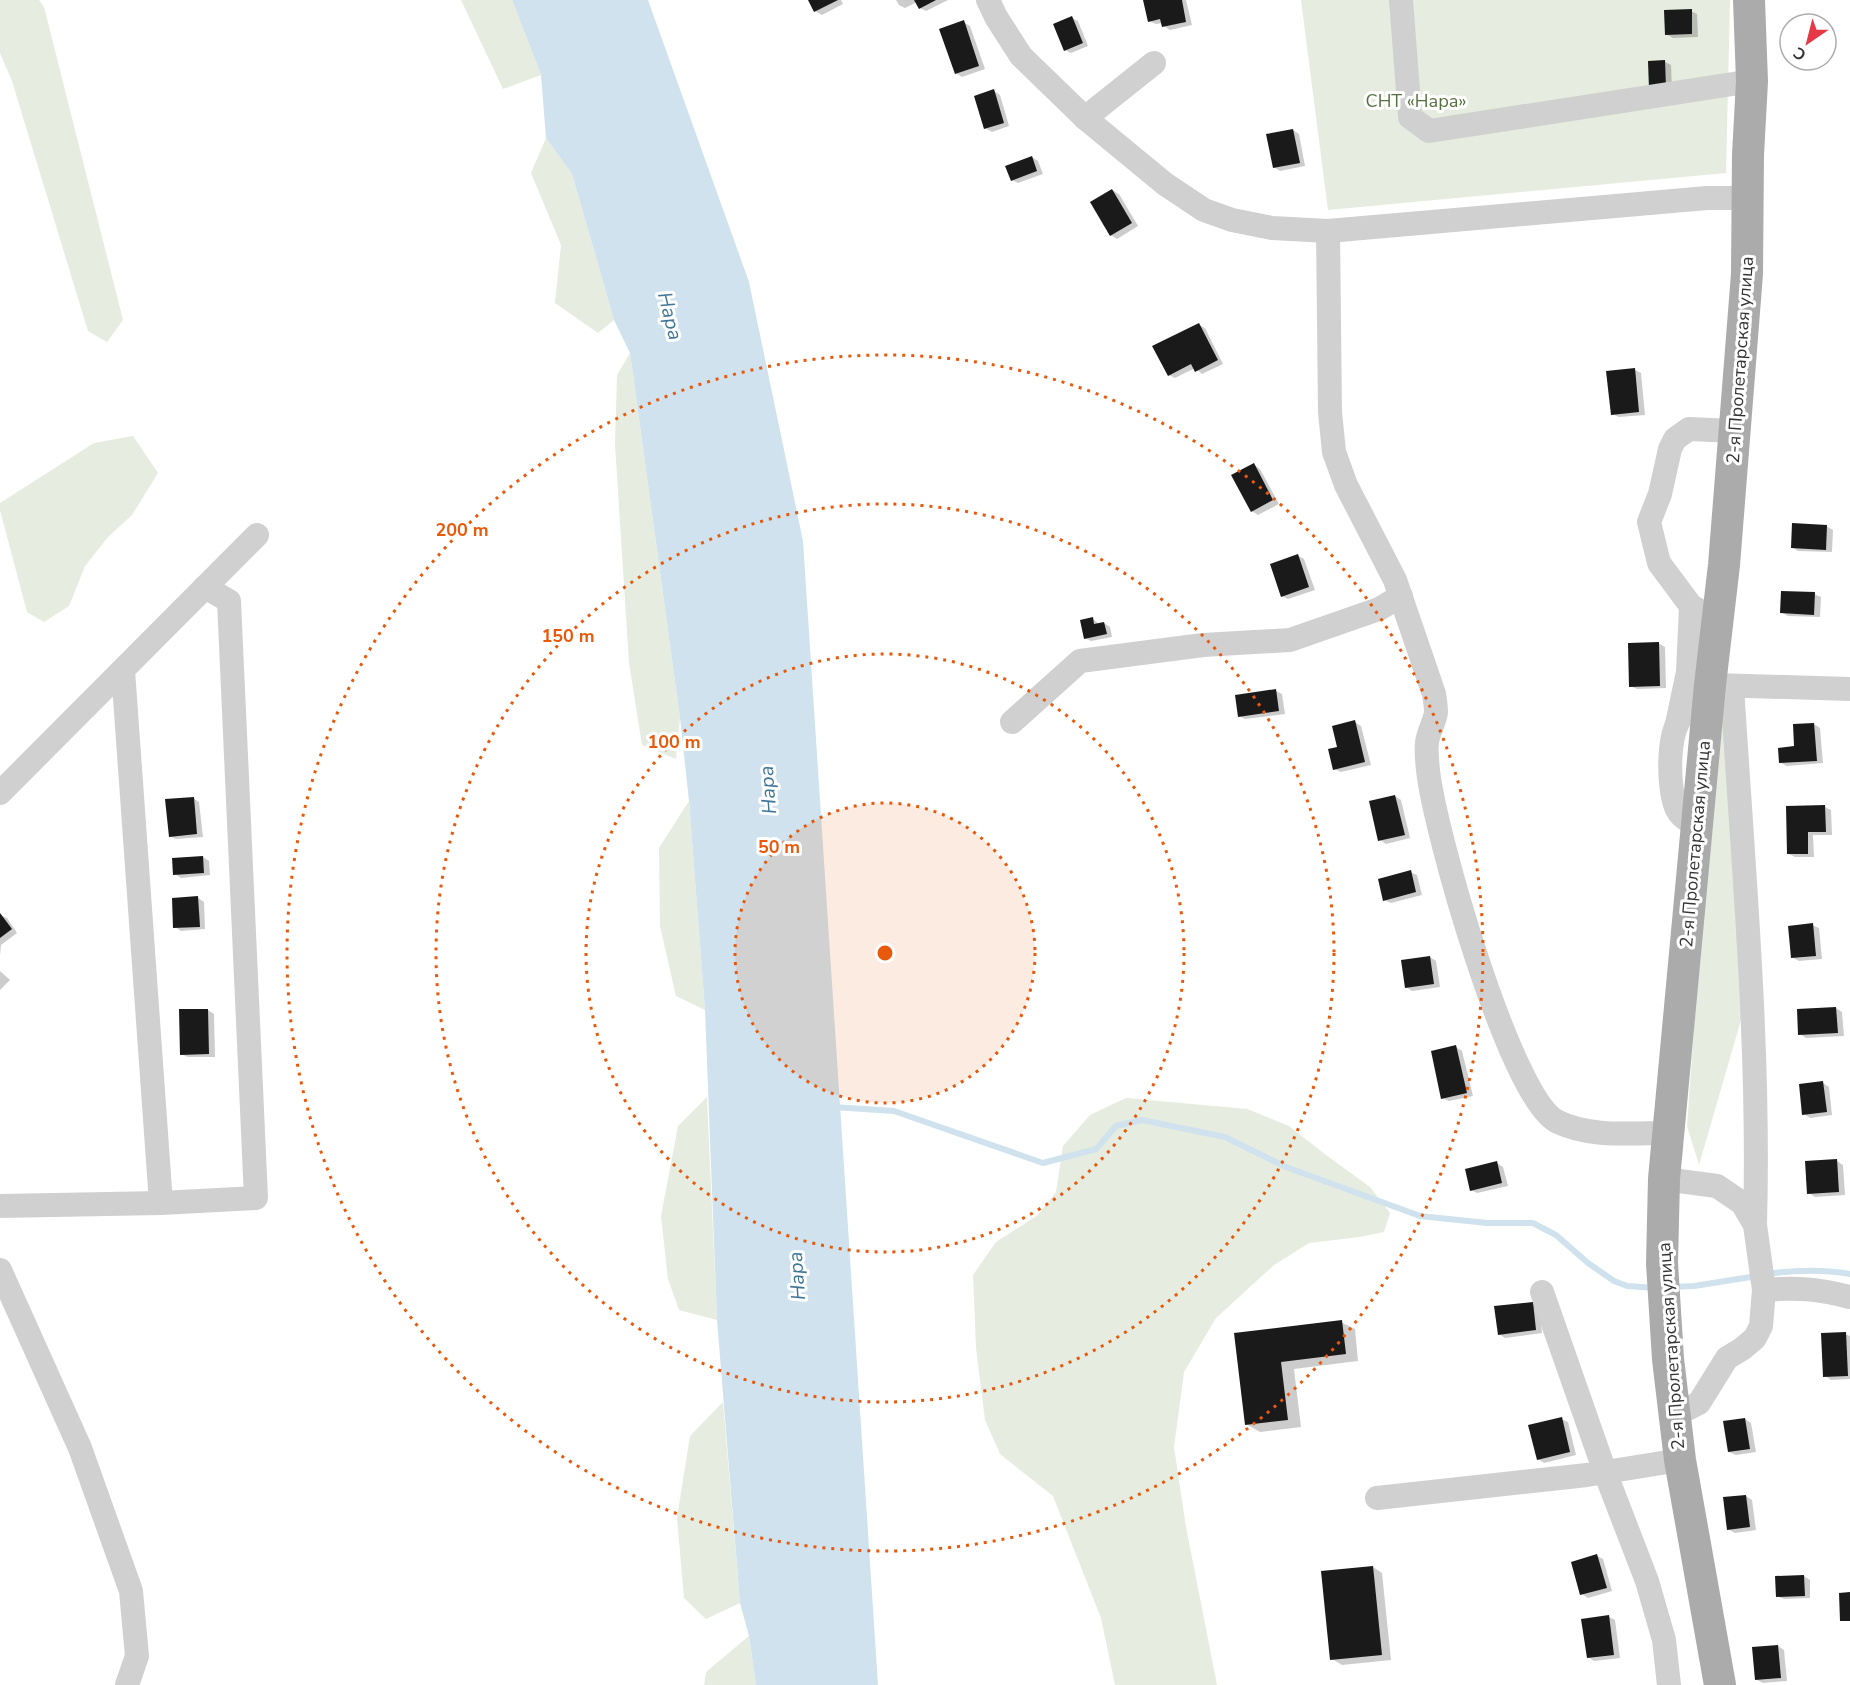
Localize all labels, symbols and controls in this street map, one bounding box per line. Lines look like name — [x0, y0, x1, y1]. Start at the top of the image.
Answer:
north arrow — [1778, 12, 1838, 72]
text: С — [1789, 41, 1811, 66]
park label: СНТ «Нара» — [1366, 89, 1466, 113]
street label: 2-я Пролетарская улица — [1721, 256, 1759, 464]
water label: Нара — [651, 289, 689, 343]
text: 200 m — [435, 518, 489, 542]
text: 150 m — [541, 624, 595, 648]
text: 100 m — [647, 730, 701, 754]
street label: 2-я Пролетарская улица — [1674, 739, 1716, 949]
water label: Нара — [753, 765, 783, 815]
text: 50 m — [758, 835, 800, 859]
centre of rings — [875, 943, 895, 963]
street label: 2-я Пролетарская улица — [1652, 1242, 1690, 1450]
water label: Нара — [782, 1251, 812, 1301]

